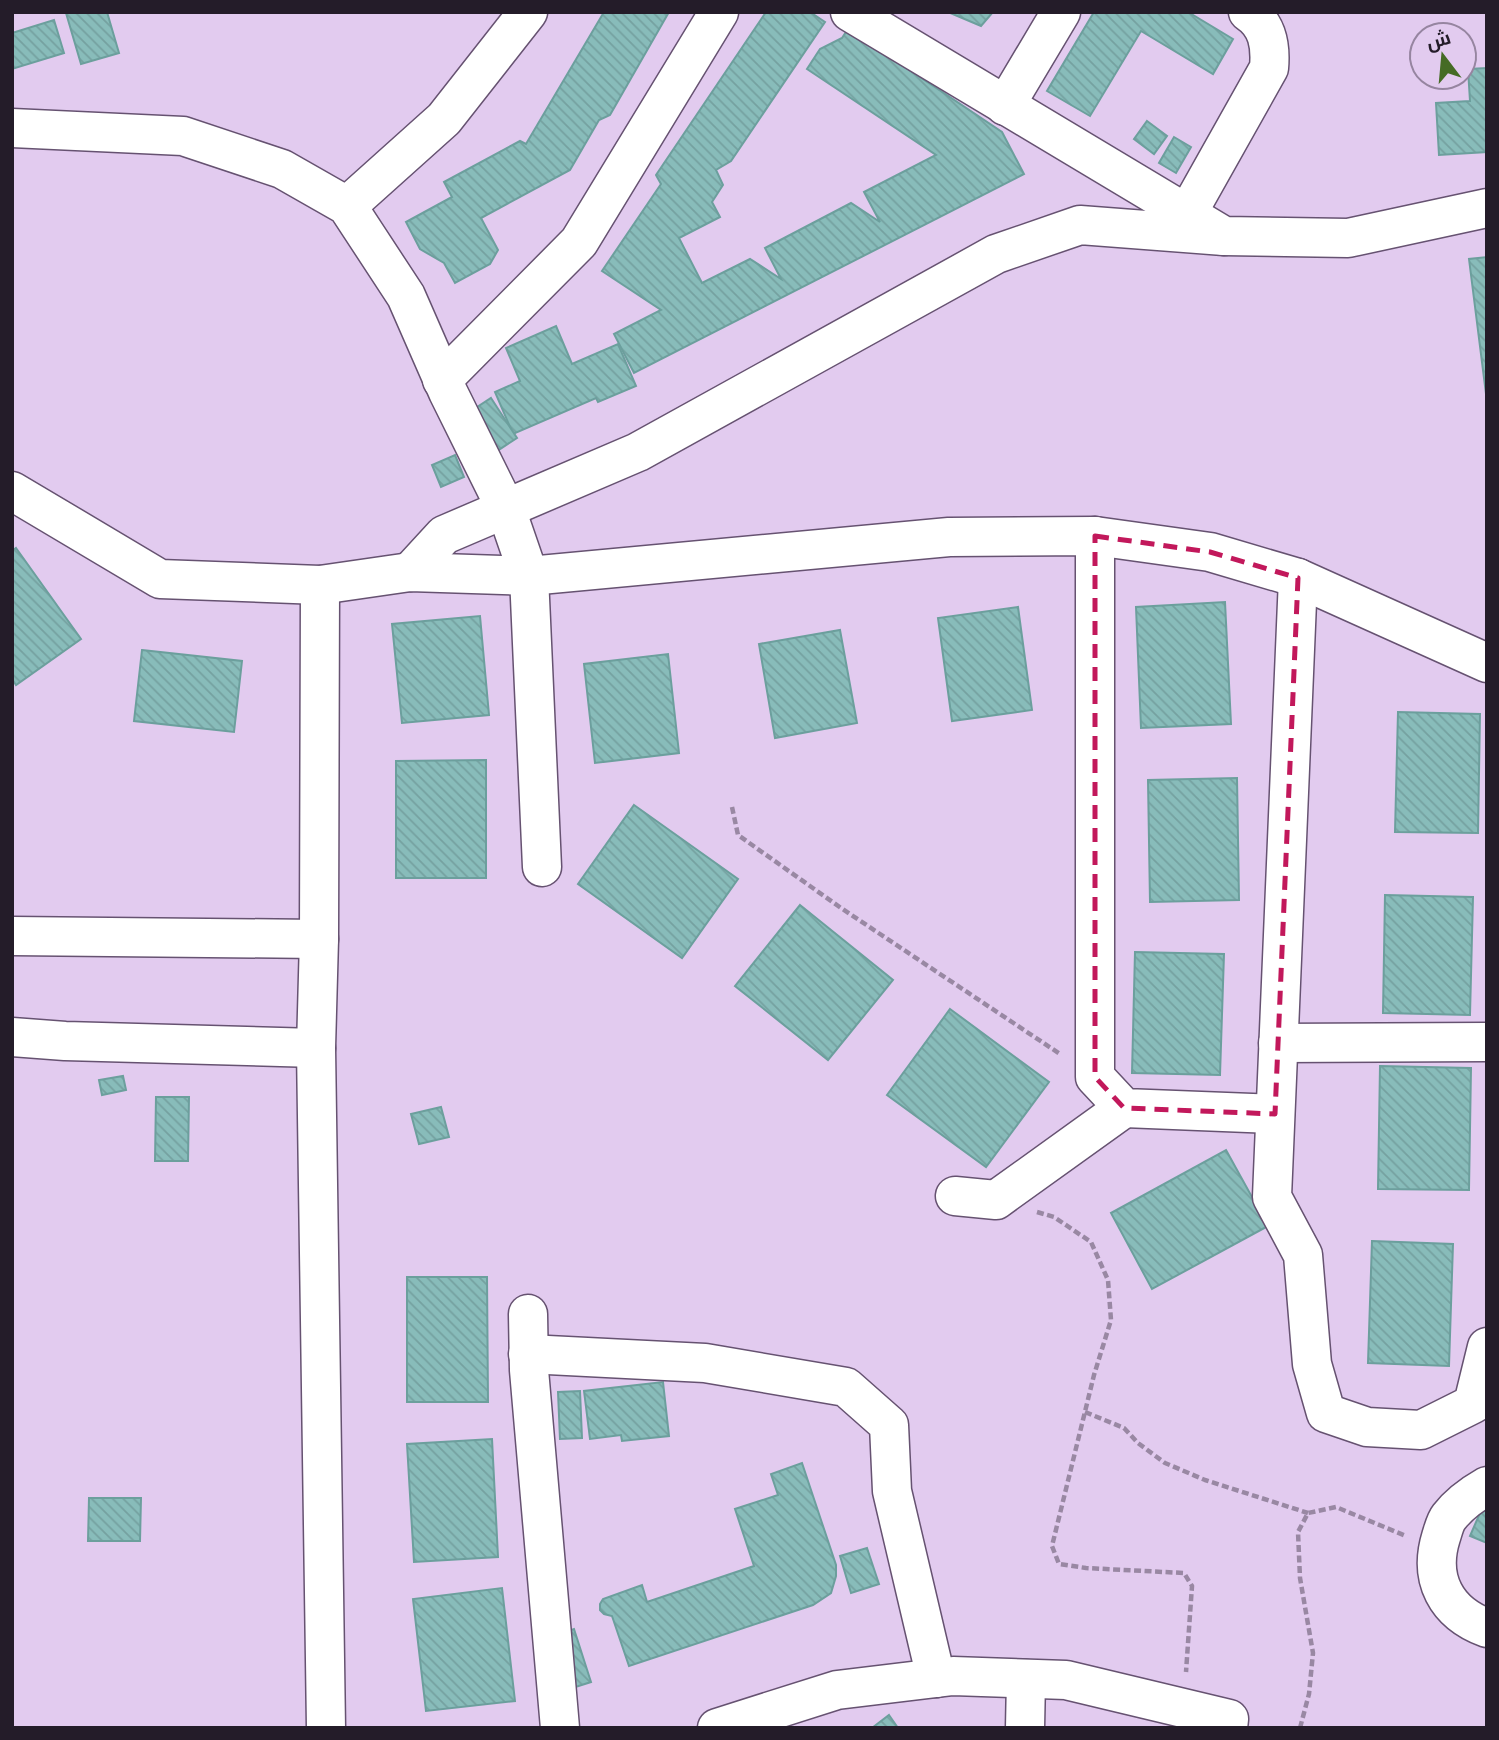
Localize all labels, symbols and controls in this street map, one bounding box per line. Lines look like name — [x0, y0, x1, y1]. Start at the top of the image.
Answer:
north arrow — [1408, 21, 1478, 91]
text: ش — [1424, 26, 1453, 55]

